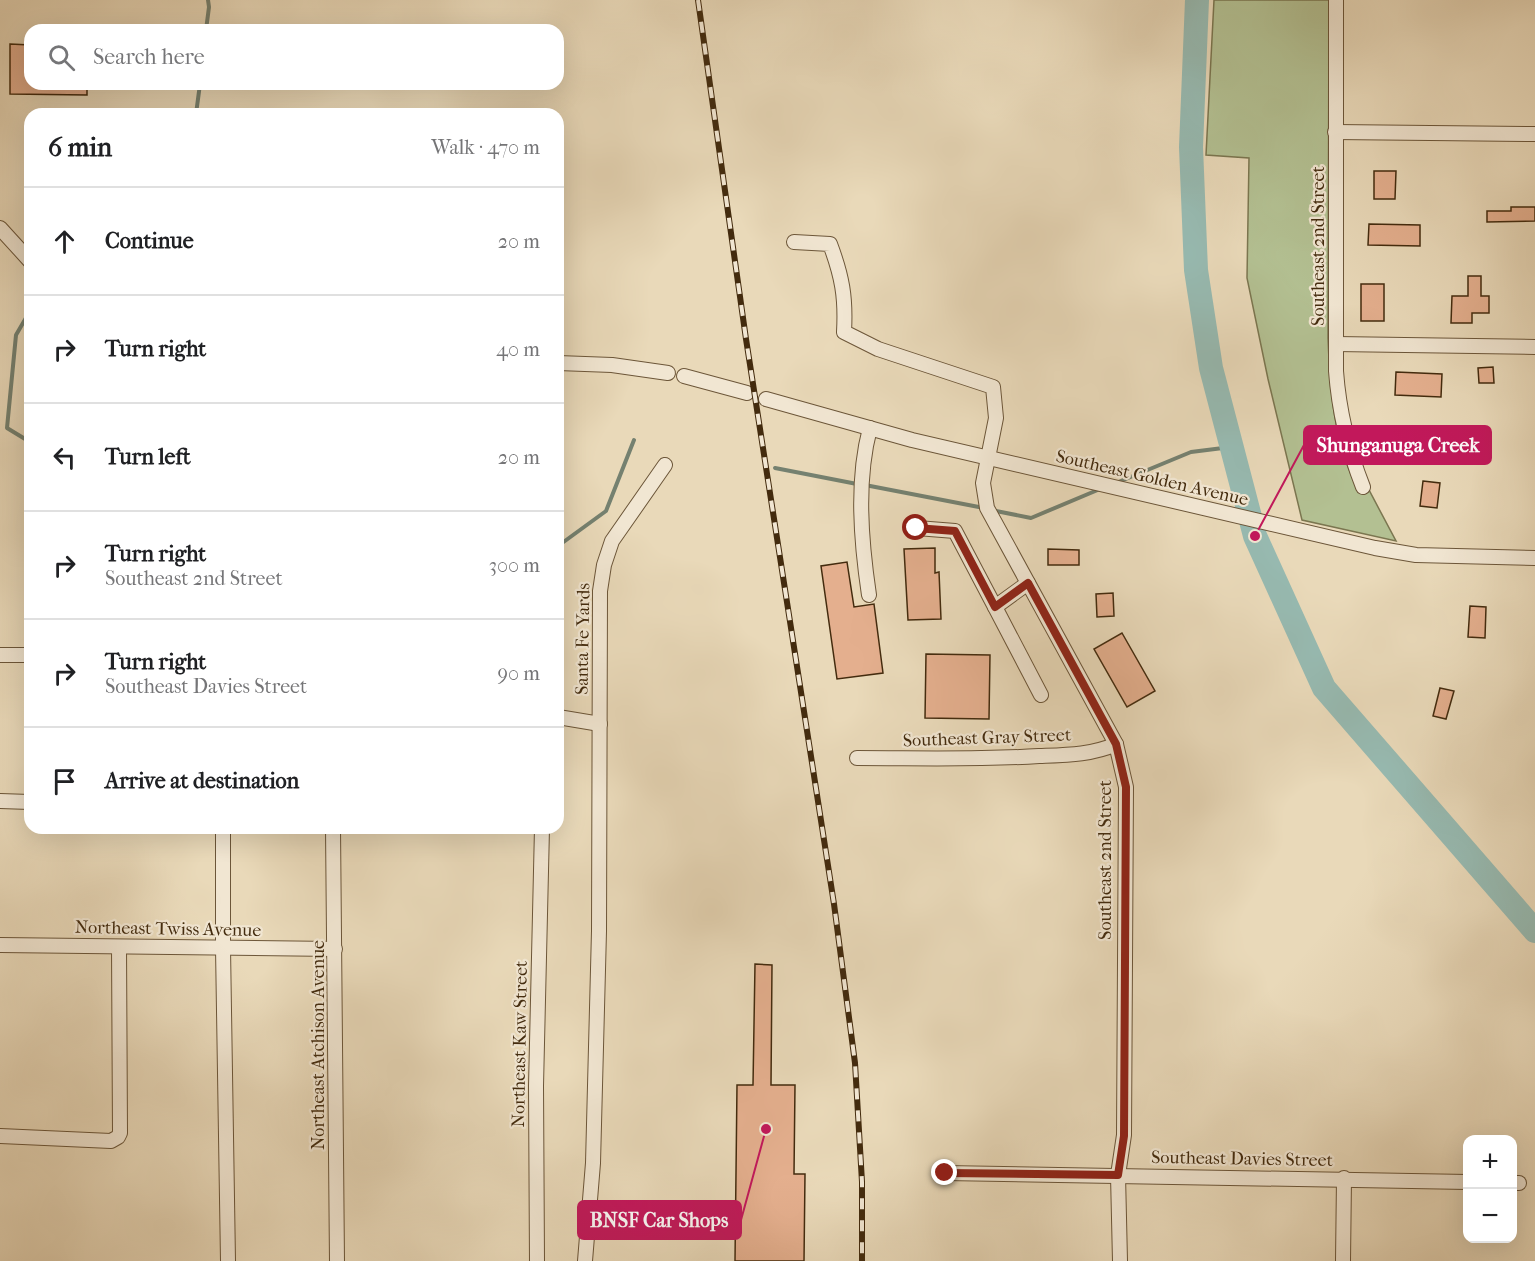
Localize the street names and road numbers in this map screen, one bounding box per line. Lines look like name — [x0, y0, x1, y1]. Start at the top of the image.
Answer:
street label: Southeast 2nd Street — [1308, 166, 1329, 326]
street label: Southeast Golden Avenue — [1054, 446, 1250, 510]
street label: Santa Fe Yards — [572, 583, 594, 695]
street label: Southeast Gray Street — [902, 725, 1072, 751]
street label: Southeast 2nd Street — [1095, 780, 1116, 940]
street label: Northeast Twiss Avenue — [75, 917, 261, 941]
street label: Northeast Atchison Avenue — [308, 940, 329, 1150]
street label: Northeast Kaw Street — [508, 960, 532, 1128]
street label: Southeast Davies Street — [1151, 1147, 1334, 1171]

